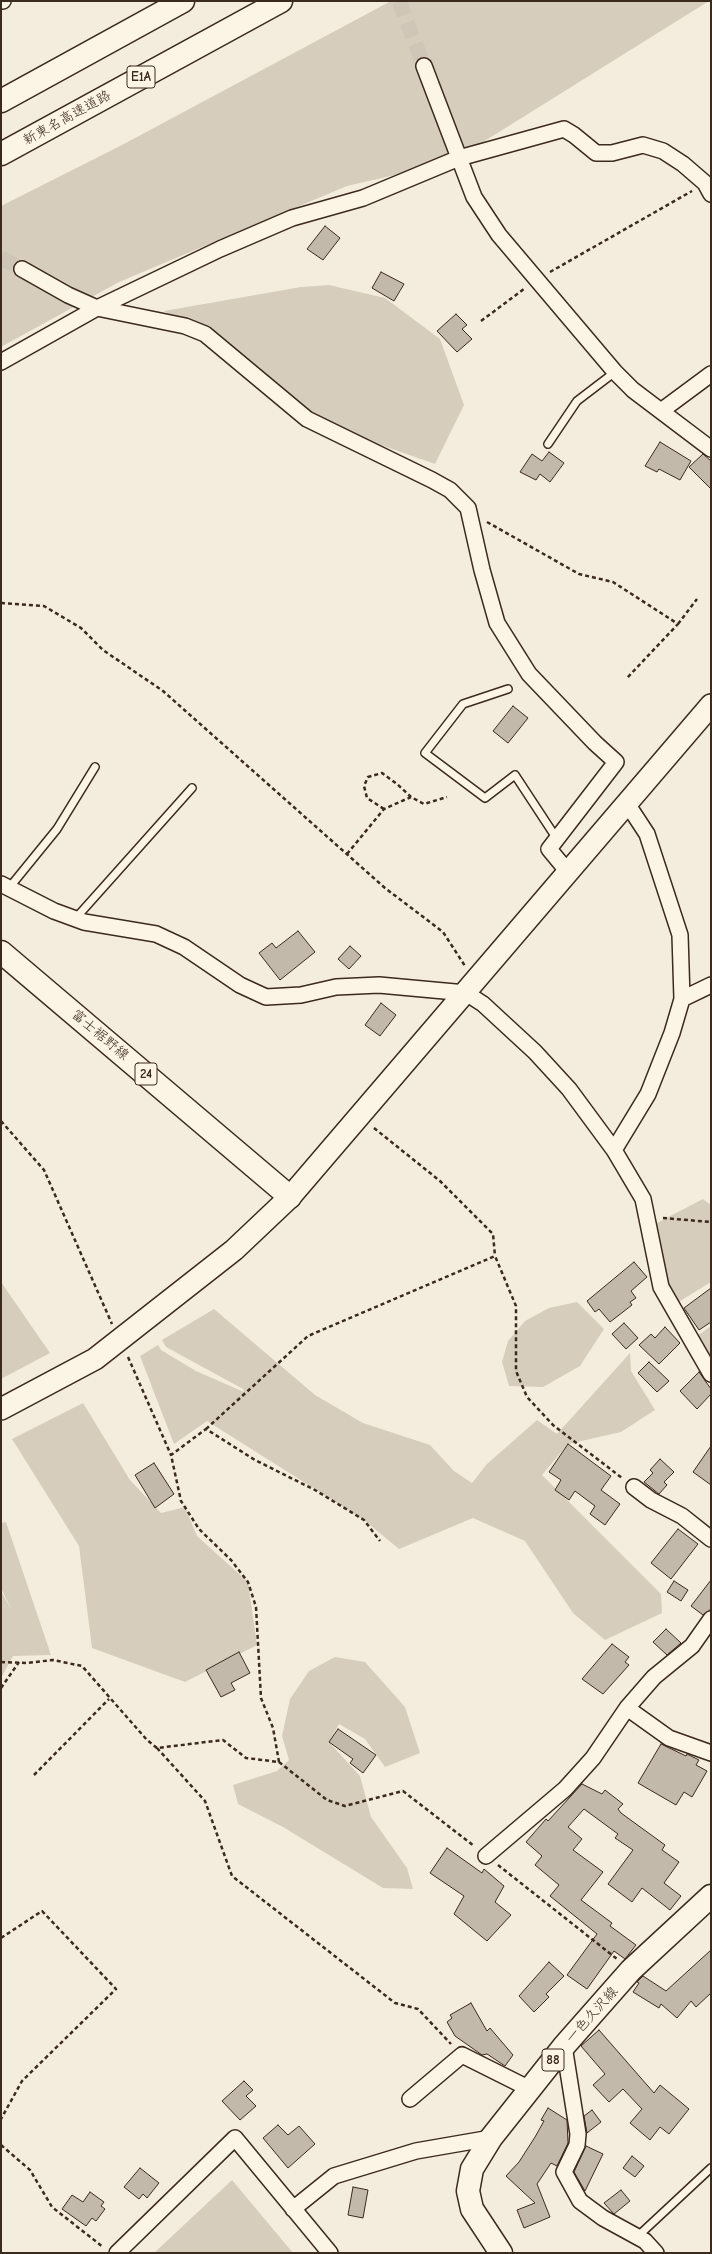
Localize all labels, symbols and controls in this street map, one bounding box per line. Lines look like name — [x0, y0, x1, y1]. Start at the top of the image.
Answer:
road number: E1A — [127, 66, 155, 88]
street label: 新東名高速道路 — [20, 87, 114, 149]
street label: 富士裾野線 — [68, 1006, 132, 1064]
road number: 24 — [135, 1063, 157, 1085]
street label: 一色久沢線 — [562, 1983, 622, 2047]
road number: 88 — [542, 2049, 564, 2071]

